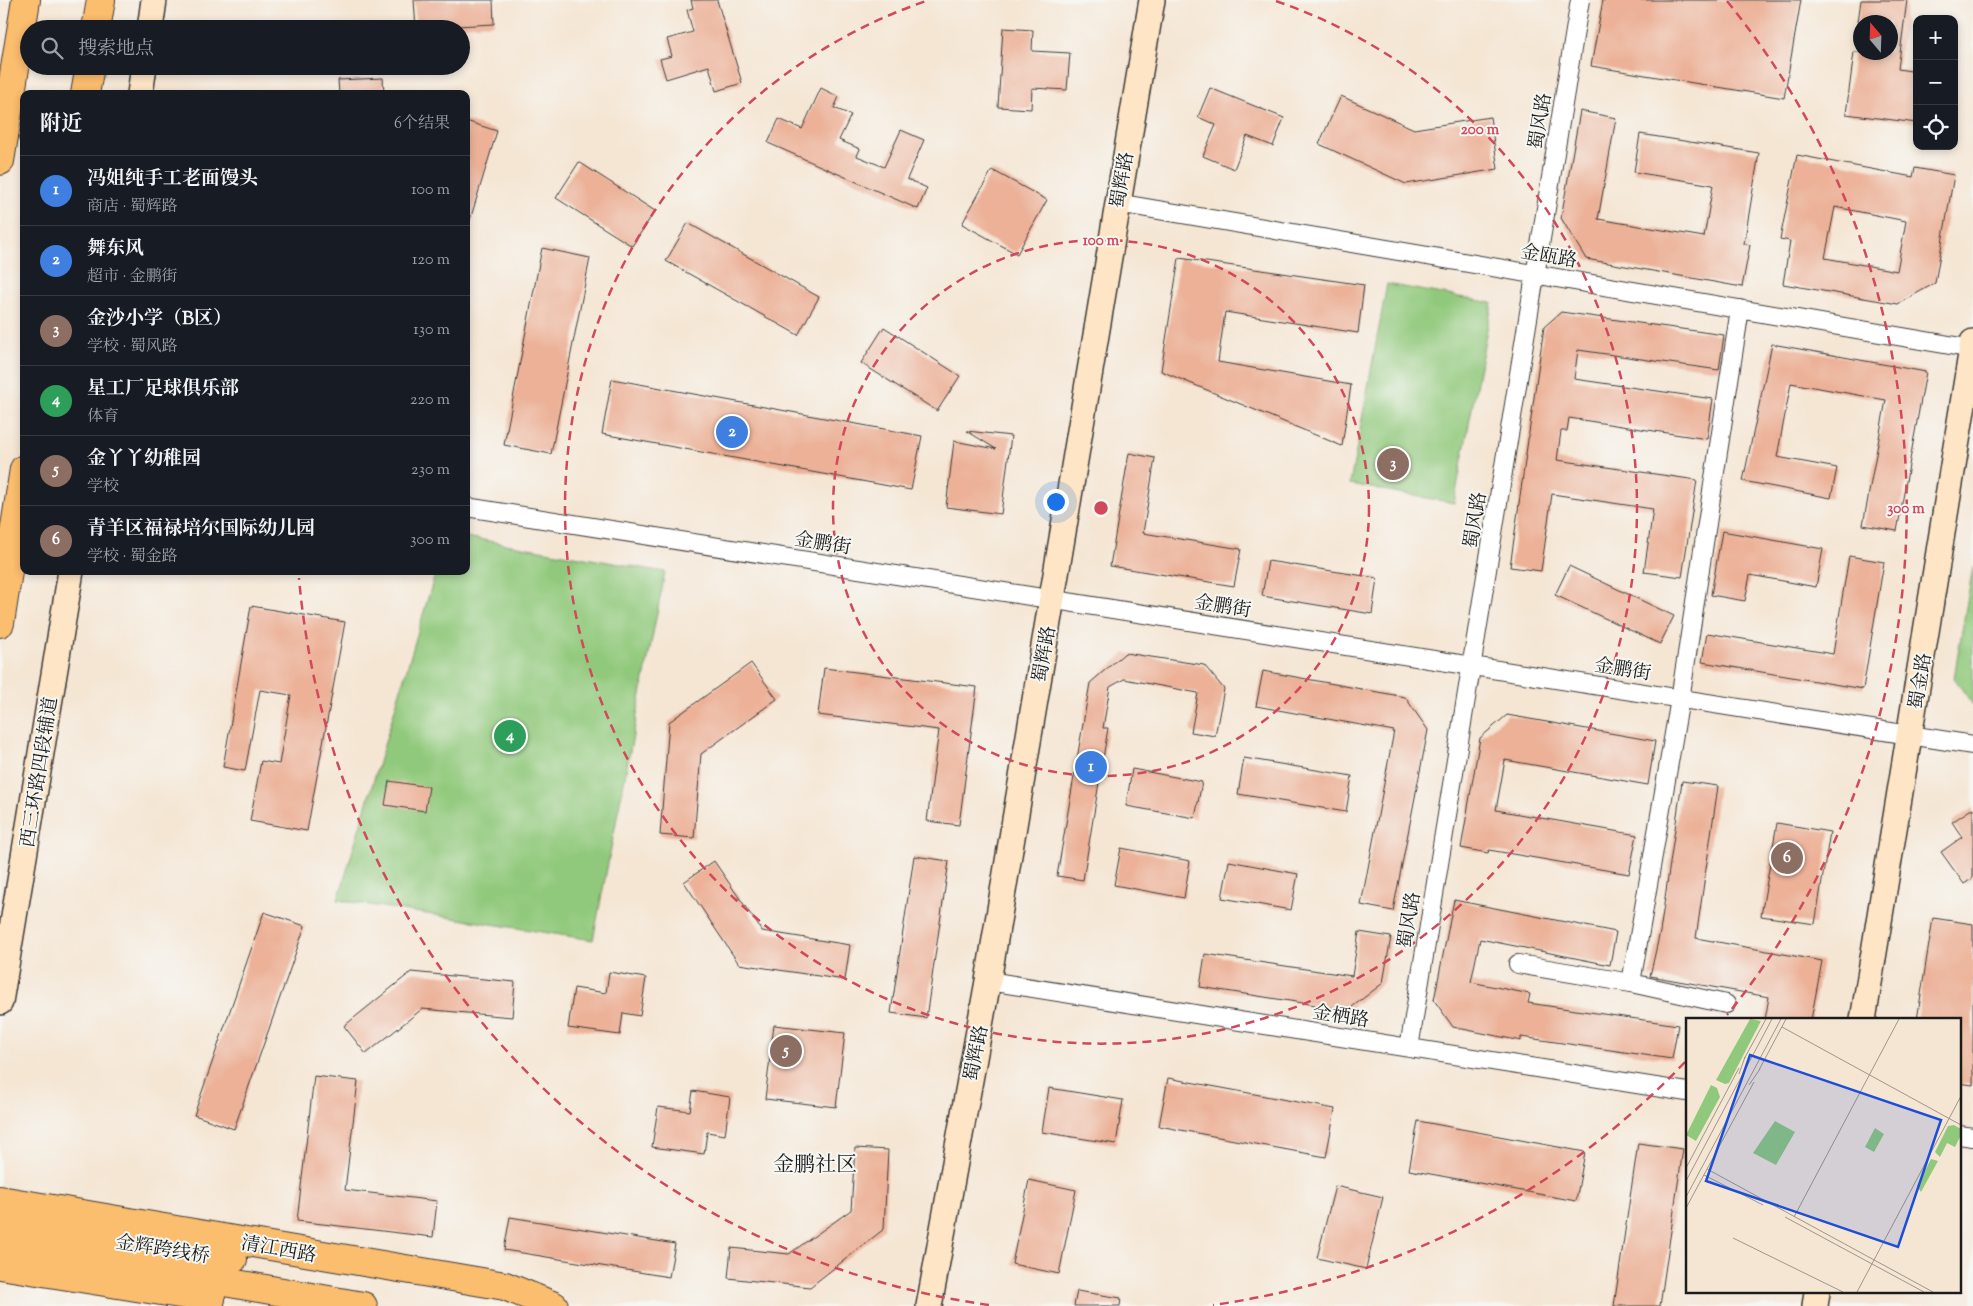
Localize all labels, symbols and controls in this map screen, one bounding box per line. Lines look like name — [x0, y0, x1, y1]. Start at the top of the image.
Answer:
north arrow — [1853, 15, 1898, 60]
map controls — [1913, 15, 1958, 150]
button: + — [1913, 15, 1958, 60]
search box — [20, 20, 470, 75]
icon: search — [38, 34, 66, 62]
text: 搜索地点 — [78, 36, 154, 63]
button: − — [1913, 60, 1958, 105]
street label: 蜀风路 — [1524, 91, 1559, 152]
button: locate — [1913, 105, 1958, 150]
text: 附近 — [40, 110, 82, 140]
text: 6个结果 — [394, 113, 450, 136]
text: 200 m — [1461, 120, 1500, 141]
street label: 蜀辉路 — [1105, 150, 1142, 211]
text: 冯姐纯手工老面馒头 — [87, 166, 258, 193]
text: 1 — [53, 179, 59, 202]
text: 100 m — [411, 179, 450, 202]
text: 商店 · 蜀辉路 — [87, 196, 178, 219]
text: 100 m — [1083, 231, 1120, 252]
text: 舞东风 — [87, 236, 144, 263]
street label: 金瓯路 — [1518, 239, 1579, 276]
text: 2 — [52, 249, 60, 272]
text: 120 m — [412, 249, 450, 272]
text: 超市 · 金鹏街 — [87, 266, 178, 289]
text: 金沙小学（B区） — [87, 306, 232, 333]
text: 3 — [53, 319, 59, 342]
text: 130 m — [413, 319, 450, 342]
text: 学校 · 蜀风路 — [87, 336, 178, 359]
text: 星工厂足球俱乐部 — [87, 376, 239, 403]
text: 4 — [52, 389, 60, 412]
text: 220 m — [410, 389, 450, 412]
text: 体育 — [87, 406, 119, 429]
pin: 2 — [716, 413, 748, 451]
pin: 3 — [1377, 445, 1409, 483]
text: 金丫丫幼稚园 — [87, 446, 201, 473]
text: 5 — [53, 459, 59, 482]
text: 230 m — [411, 459, 450, 482]
text: 学校 — [87, 476, 119, 499]
your location — [1043, 489, 1069, 515]
street label: 蜀风路 — [1459, 490, 1494, 551]
centre of rings — [1092, 499, 1110, 517]
text: 300 m — [1887, 499, 1925, 520]
text: 青羊区福禄培尔国际幼儿园 — [87, 516, 315, 543]
street label: 金鹏街 — [792, 527, 853, 562]
text: 6 — [52, 529, 60, 552]
text: 300 m — [410, 529, 450, 552]
text: 学校 · 蜀金路 — [87, 546, 178, 569]
street label: 金鹏街 — [1192, 590, 1253, 625]
street label: 蜀辉路 — [1027, 624, 1064, 685]
street label: 蜀金路 — [1904, 651, 1939, 712]
street label: 金鹏街 — [1592, 653, 1653, 688]
street label: 西三环路四段辅道 — [15, 695, 66, 850]
pin: 4 — [494, 717, 526, 755]
pin: 1 — [1075, 748, 1107, 786]
pin: 6 — [1771, 839, 1803, 877]
street label: 蜀风路 — [1393, 890, 1428, 951]
street label: 金栖路 — [1310, 1000, 1371, 1035]
inset map — [1686, 1018, 1960, 1294]
street label: 蜀辉路 — [959, 1023, 996, 1084]
pin: 5 — [770, 1032, 802, 1070]
district label: 金鹏社区 — [773, 1151, 857, 1181]
street label: 金辉跨线桥 — [114, 1230, 212, 1271]
street label: 清江西路 — [239, 1231, 318, 1270]

